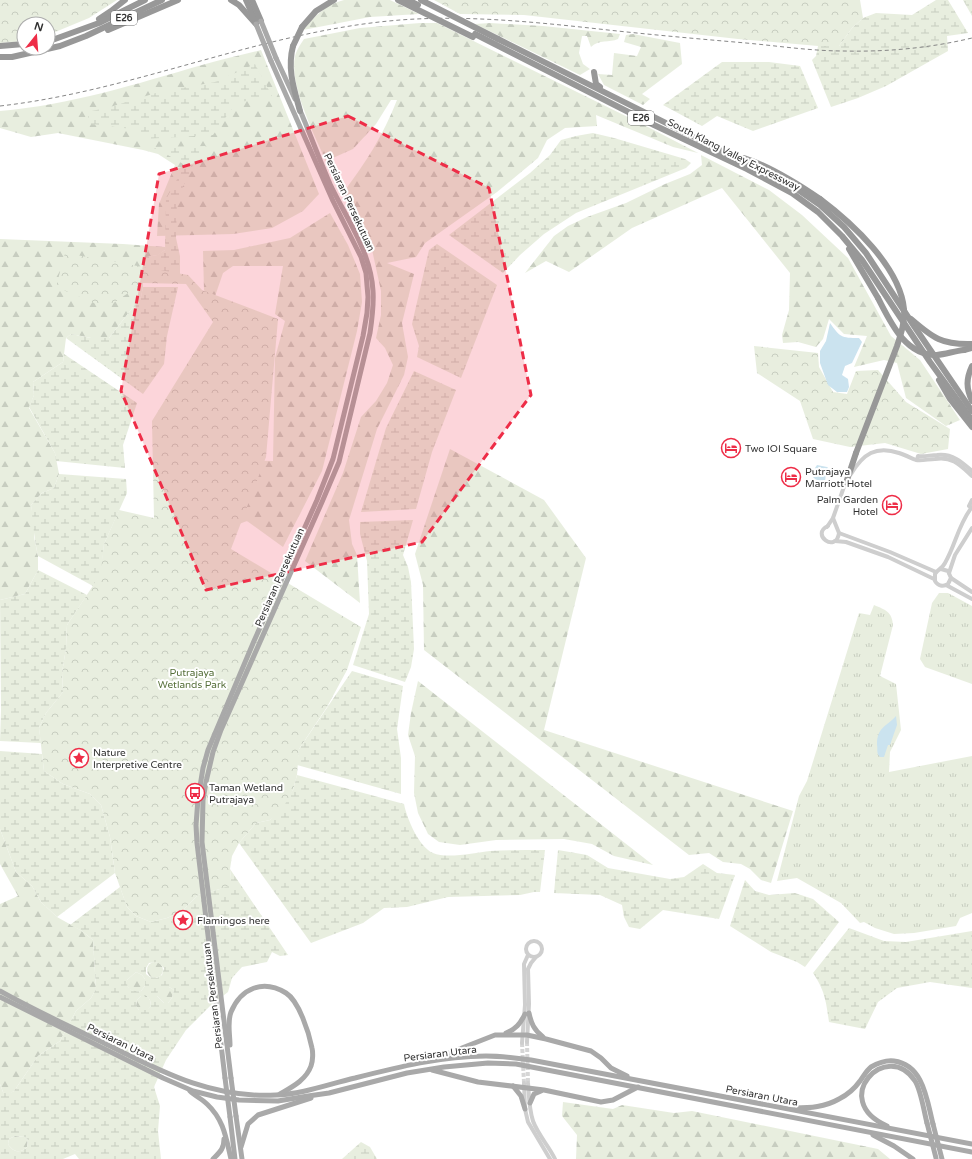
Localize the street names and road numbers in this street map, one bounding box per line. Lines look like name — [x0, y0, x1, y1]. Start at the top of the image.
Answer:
road number: E26 — [111, 11, 137, 25]
road number: E26 — [628, 111, 654, 125]
street label: South Klang Valley Expressway — [665, 116, 802, 194]
street label: Persiaran Persekutuan — [321, 151, 377, 253]
street label: Persiaran Persekutuan — [253, 526, 307, 629]
street label: Persiaran Persekutuan — [201, 942, 225, 1050]
street label: Persiaran Utara — [85, 1021, 156, 1064]
street label: Persiaran Utara — [403, 1044, 477, 1064]
street label: Persiaran Utara — [725, 1083, 799, 1109]

